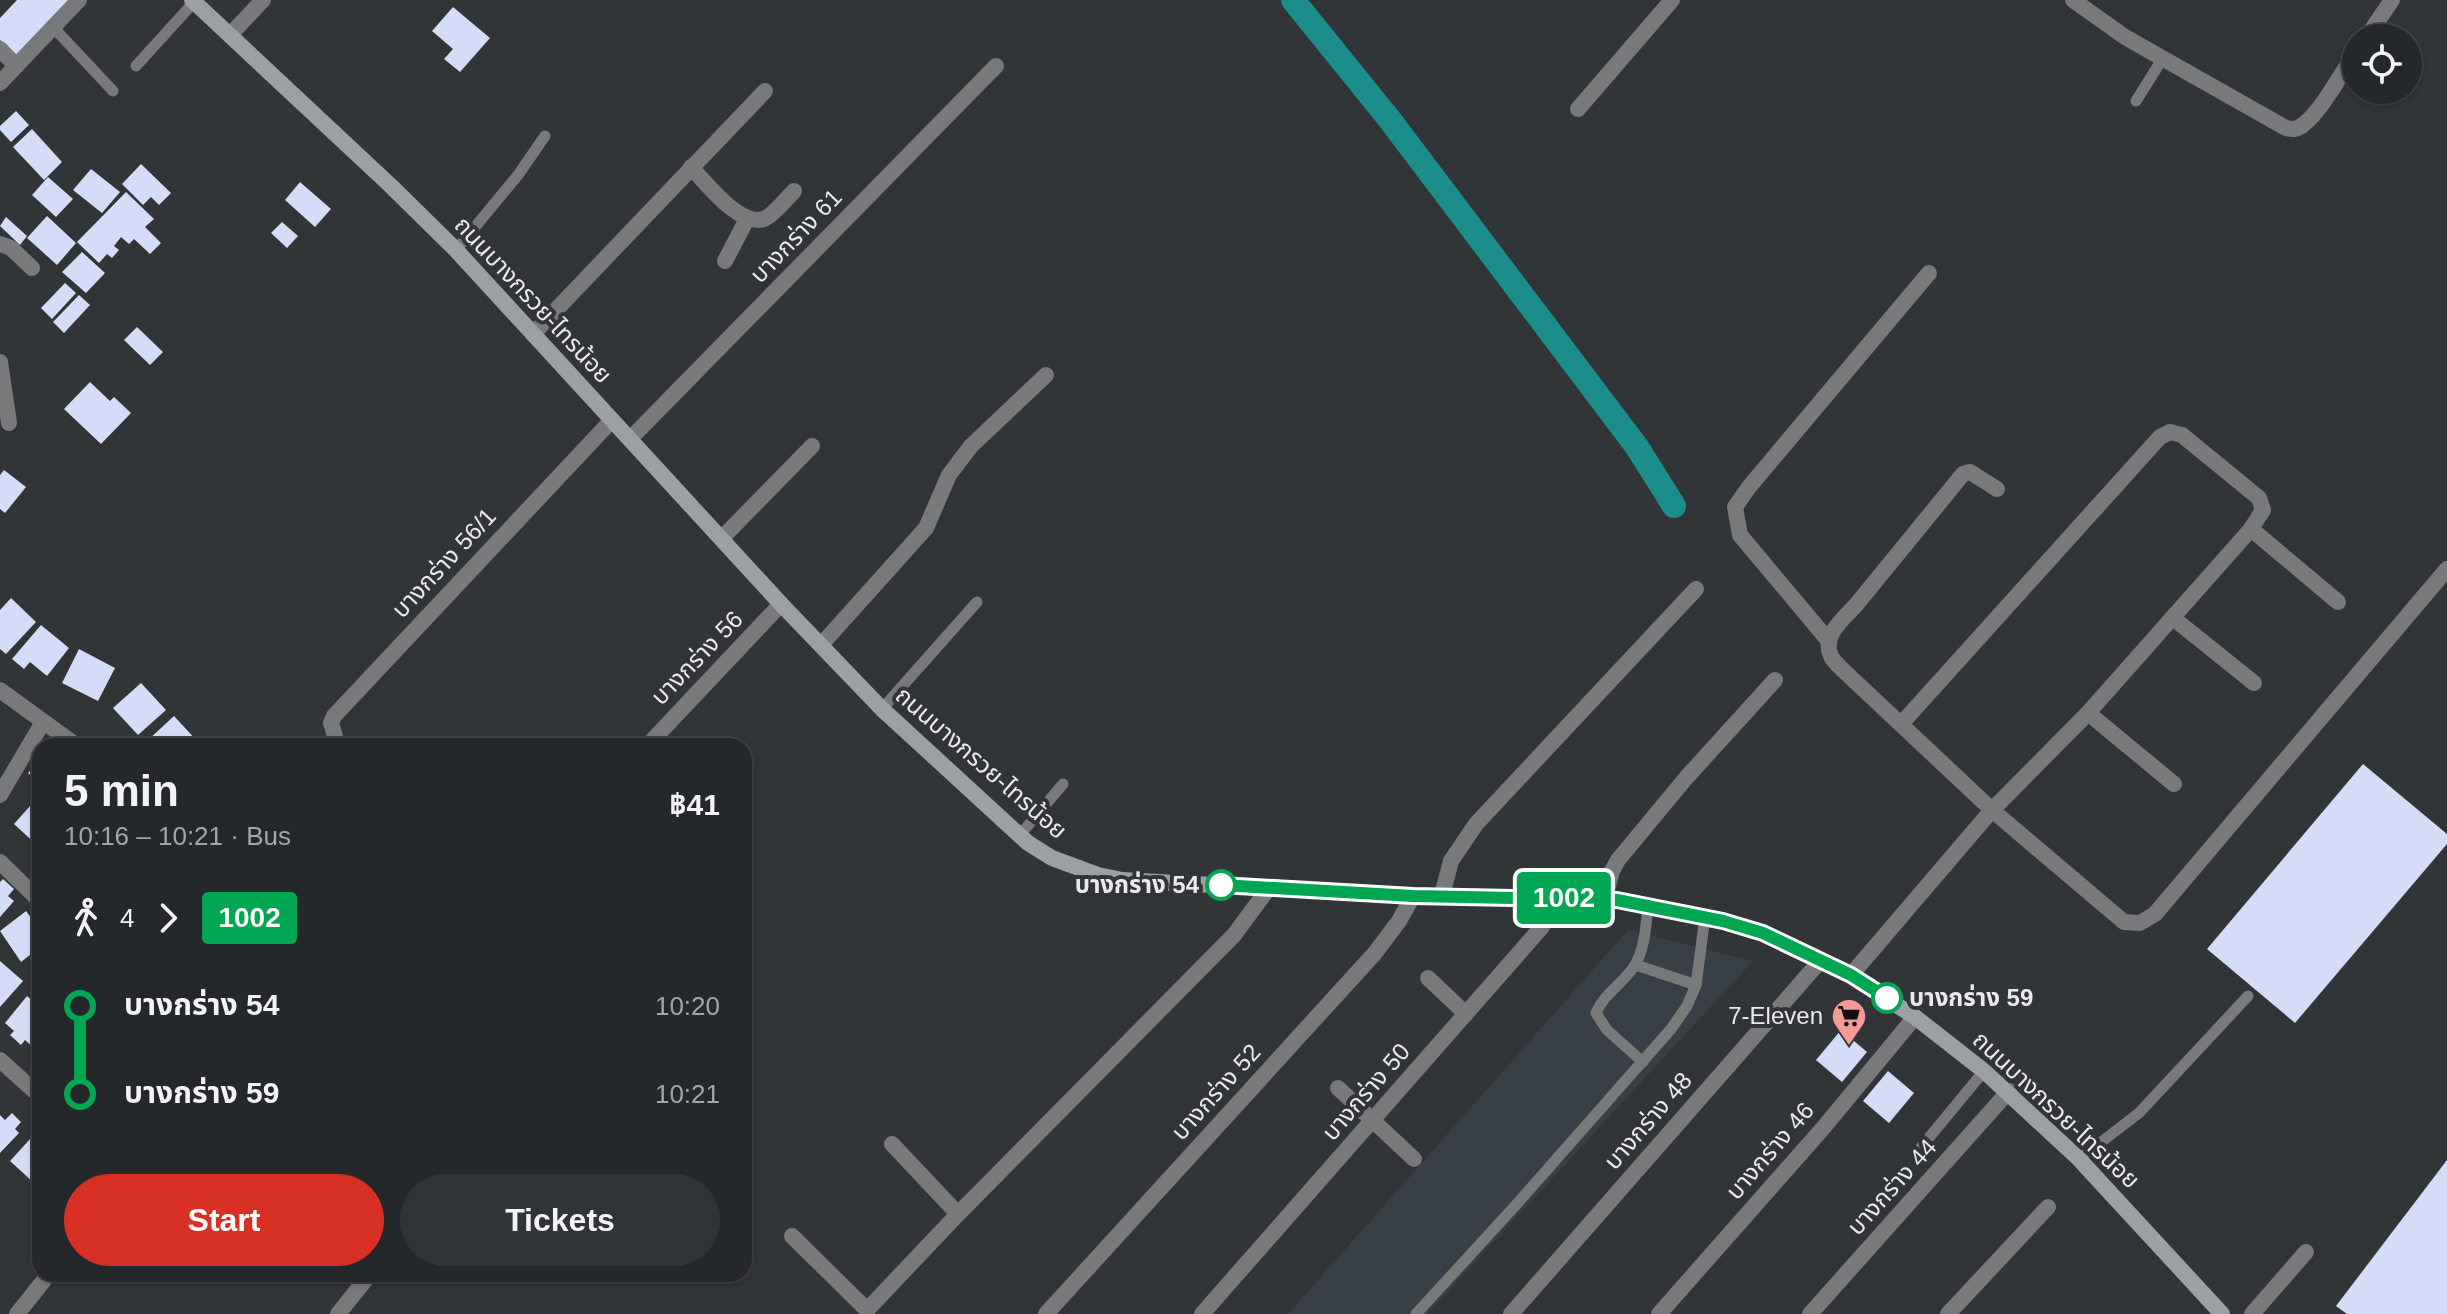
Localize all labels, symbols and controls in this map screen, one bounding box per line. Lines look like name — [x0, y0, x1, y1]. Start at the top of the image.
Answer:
map controls — [2342, 24, 2422, 104]
button: locate — [2342, 24, 2422, 104]
street label: บางกร่าง 61 — [745, 183, 847, 288]
street label: ถนนบางกรวย-ไทรน้อย — [449, 211, 617, 388]
street label: บางกร่าง 56/1 — [386, 503, 501, 623]
street label: บางกร่าง 56 — [646, 605, 748, 710]
street label: ถนนบางกรวย-ไทรน้อย — [890, 681, 1072, 844]
text: 5 min — [64, 766, 179, 815]
text: ฿41 — [669, 788, 720, 821]
text: 10:16 – 10:21 · Bus — [64, 821, 291, 851]
marker: บางกร่าง 54 — [1206, 870, 1236, 900]
place label: บางกร่าง 54 — [1075, 871, 1200, 898]
line badge: 1002 — [1508, 872, 1620, 924]
text: 1002 — [1533, 882, 1595, 913]
icon: walk — [64, 896, 108, 940]
icon: forward — [146, 896, 190, 940]
text: 1002 — [218, 902, 281, 933]
text: 4 — [120, 903, 134, 933]
marker: บางกร่าง 59 — [1872, 983, 1902, 1013]
place label: บางกร่าง 59 — [1909, 984, 2033, 1011]
text: บางกร่าง 54 — [124, 988, 279, 1021]
text: 10:20 — [655, 991, 720, 1021]
supermarket icon: 7-Eleven — [1830, 997, 1868, 1047]
place label: 7-Eleven — [1728, 1002, 1823, 1029]
street label: ถนนบางกรวย-ไทรน้อย — [1968, 1026, 2145, 1194]
street label: บางกร่าง 52 — [1166, 1038, 1266, 1145]
street label: บางกร่าง 50 — [1316, 1038, 1415, 1146]
street label: บางกร่าง 48 — [1598, 1067, 1697, 1175]
text: บางกร่าง 59 — [124, 1076, 279, 1109]
text: 10:21 — [655, 1079, 720, 1109]
street label: บางกร่าง 46 — [1720, 1097, 1819, 1205]
street label: บางกร่าง 44 — [1842, 1133, 1942, 1240]
button: Start — [64, 1174, 384, 1266]
button: Tickets — [400, 1174, 720, 1266]

